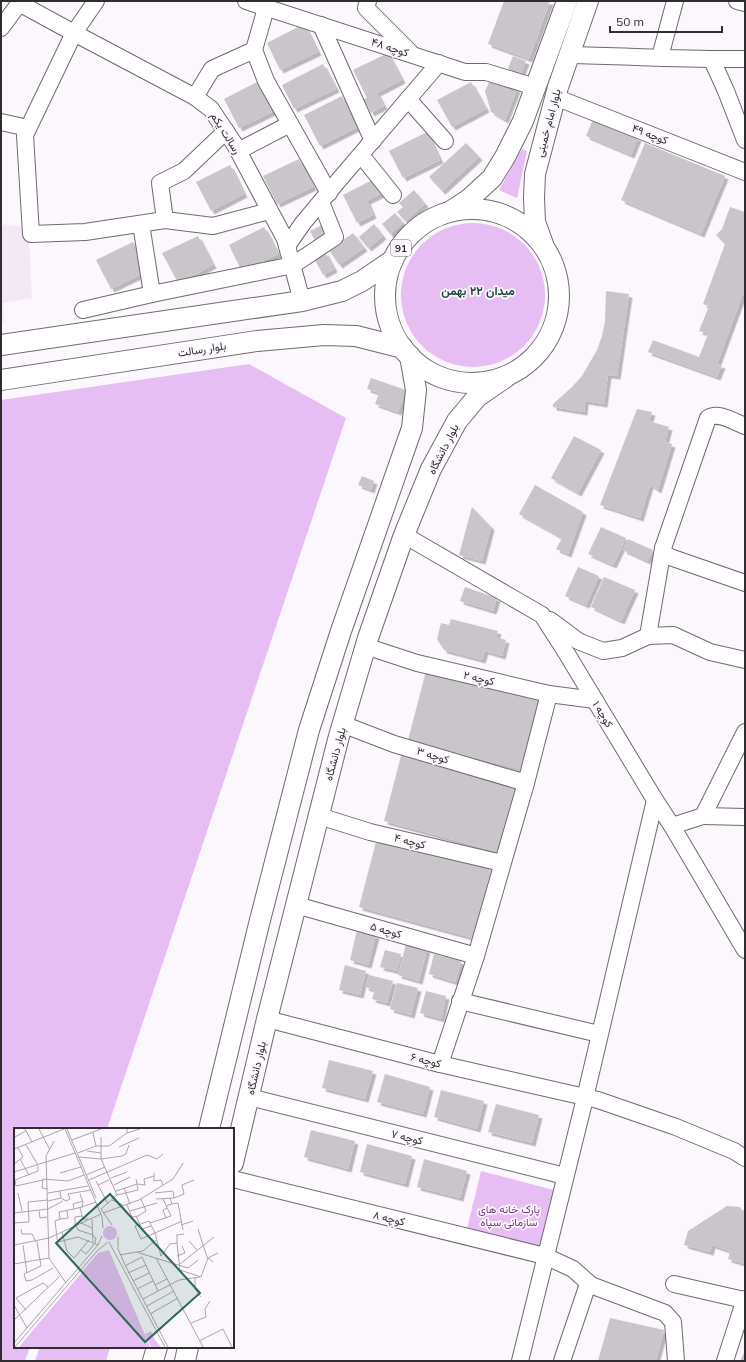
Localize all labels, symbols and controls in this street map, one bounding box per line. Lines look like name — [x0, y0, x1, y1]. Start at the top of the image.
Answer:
scale bar — [610, 8, 722, 34]
text: 50 m — [616, 14, 644, 29]
street label: کوچه ۴۸ — [369, 34, 411, 61]
street label: بلوار امام خمینی — [532, 87, 565, 159]
street label: رسالت یکم — [207, 109, 244, 157]
street label: کوچه ۴۹ — [630, 121, 670, 148]
road number: 91 — [391, 240, 411, 256]
district label: میدان ۲۲ بهمن — [441, 283, 515, 299]
street label: بلوار رسالت — [177, 338, 227, 360]
street label: بلوار دانشگاه — [424, 421, 462, 477]
street label: کوچه ۲ — [462, 668, 496, 689]
street label: کوچه ۱ — [589, 698, 617, 731]
street label: بلوار دانشگاه — [321, 726, 349, 782]
street label: کوچه ۳ — [415, 743, 451, 768]
street label: کوچه ۴ — [393, 830, 427, 853]
street label: کوچه ۵ — [368, 919, 404, 942]
street label: بلوار دانشگاه — [243, 1040, 269, 1096]
street label: کوچه ۶ — [409, 1049, 443, 1072]
street label: کوچه ۷ — [389, 1126, 424, 1149]
inset map — [14, 1128, 234, 1348]
park label: پارک خانه های سازمانی سپاه — [478, 1202, 540, 1230]
street label: کوچه ۸ — [371, 1207, 406, 1230]

